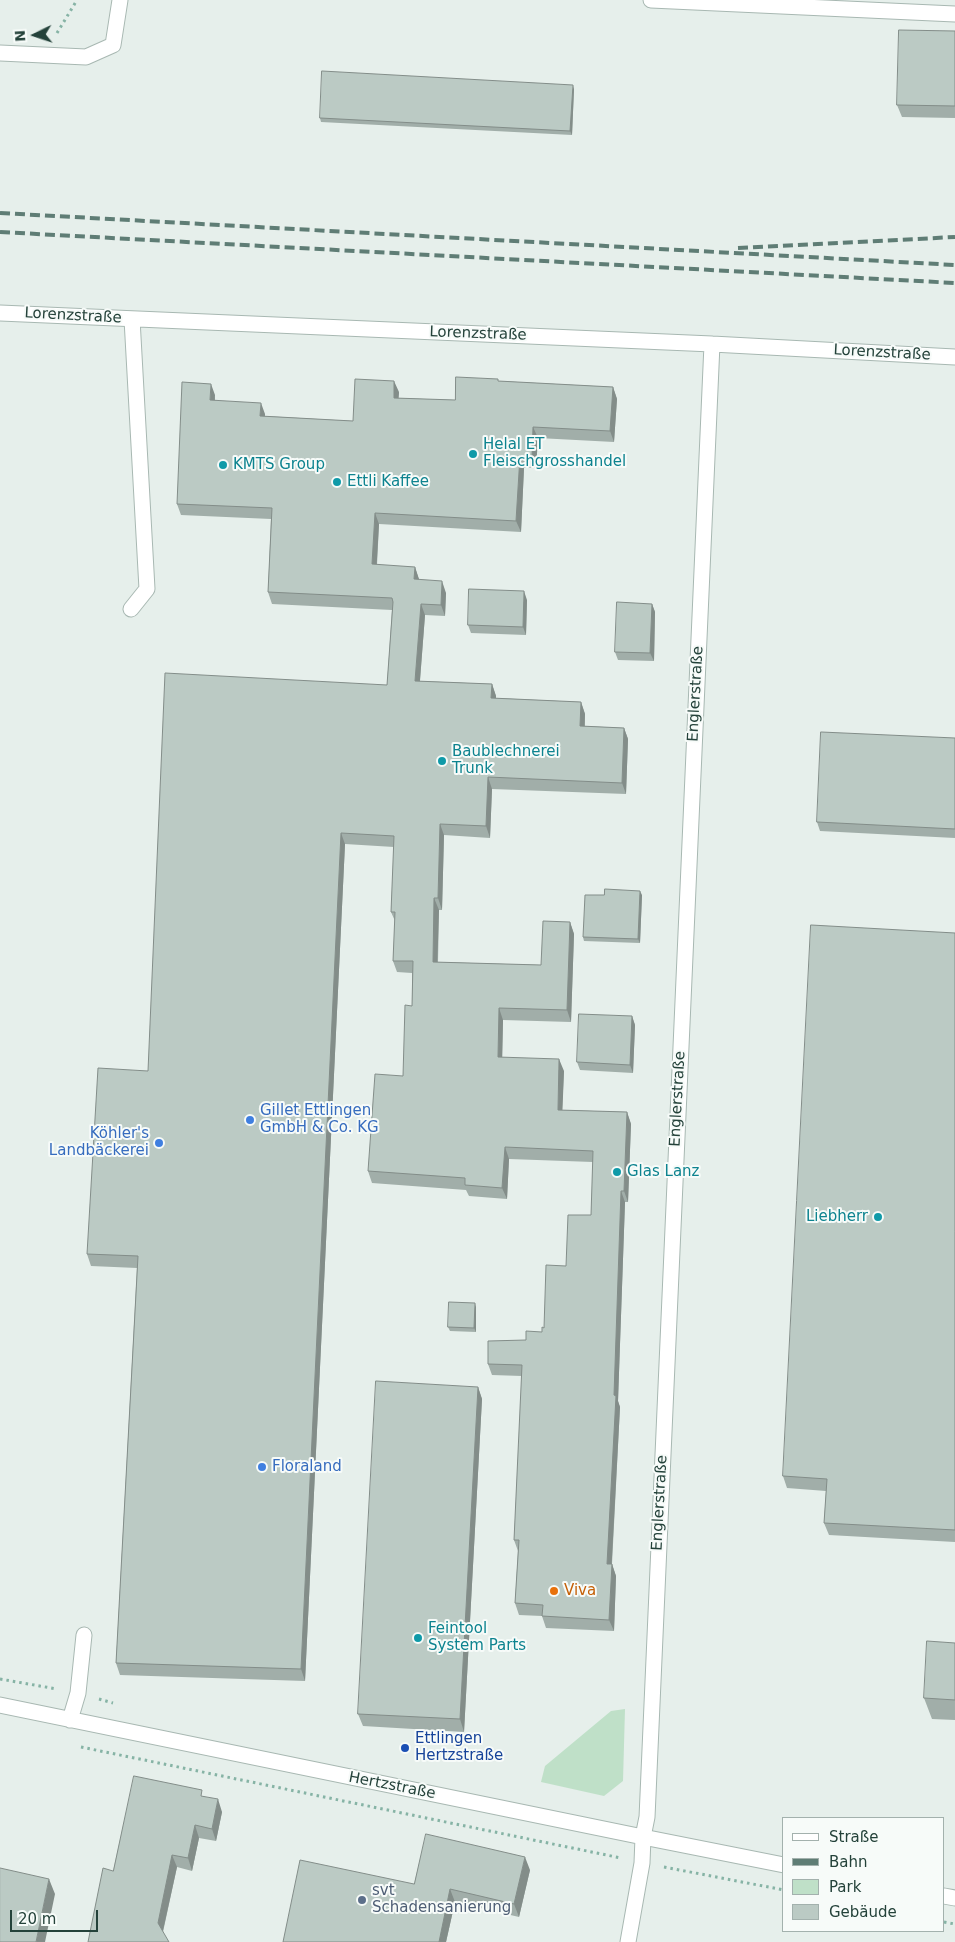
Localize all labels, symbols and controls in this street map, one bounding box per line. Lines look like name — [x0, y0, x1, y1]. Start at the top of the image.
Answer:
north arrow — [10, 10, 60, 60]
text: N — [12, 30, 28, 42]
street label: Lorenzstraße — [24, 304, 122, 328]
street label: Lorenzstraße — [429, 323, 527, 345]
street label: Lorenzstraße — [833, 341, 931, 365]
place label: Helal ET Fleischgrosshandel — [483, 436, 626, 471]
marker: Helal ET Fleischgrosshandel — [467, 448, 479, 460]
place label: KMTS Group — [233, 456, 325, 474]
marker: KMTS Group — [217, 459, 229, 471]
place label: Ettli Kaffee — [347, 473, 429, 491]
marker: Ettli Kaffee — [331, 476, 343, 488]
street label: Englerstraße — [685, 646, 707, 742]
place label: Baublechnerei Trunk — [452, 743, 560, 778]
marker: Baublechnerei Trunk — [436, 755, 448, 767]
street label: Englerstraße — [667, 1051, 689, 1147]
place label: Gillet Ettlingen GmbH & Co. KG — [260, 1102, 379, 1137]
marker: Gillet Ettlingen GmbH & Co. KG — [244, 1114, 256, 1126]
place label: Köhler's Landbäckerei — [49, 1125, 149, 1160]
marker: Köhler's Landbäckerei — [153, 1137, 165, 1149]
place label: Glas Lanz — [627, 1163, 699, 1181]
marker: Glas Lanz — [611, 1166, 623, 1178]
place label: Liebherr — [806, 1208, 868, 1226]
marker: Liebherr — [872, 1211, 884, 1223]
street label: Englerstraße — [649, 1455, 671, 1551]
place label: Floraland — [272, 1458, 342, 1476]
marker: Floraland — [256, 1461, 268, 1473]
place label: Viva — [564, 1582, 596, 1600]
marker: Viva — [548, 1585, 560, 1597]
place label: Feintool System Parts — [428, 1620, 526, 1655]
marker: Feintool System Parts — [412, 1632, 424, 1644]
place label: Ettlingen Hertzstraße — [415, 1730, 503, 1765]
marker: Ettlingen Hertzstraße — [399, 1742, 411, 1754]
street label: Hertzstraße — [347, 1769, 437, 1803]
legend — [782, 1817, 945, 1932]
text: Straße — [829, 1828, 878, 1846]
text: Bahn — [829, 1853, 868, 1871]
text: Park — [829, 1878, 861, 1896]
place label: svt Schadensanierung — [372, 1882, 511, 1917]
marker: svt Schadensanierung — [356, 1894, 368, 1906]
scale bar — [12, 1900, 100, 1932]
text: Gebäude — [829, 1903, 897, 1921]
text: 20 m — [18, 1910, 56, 1928]

